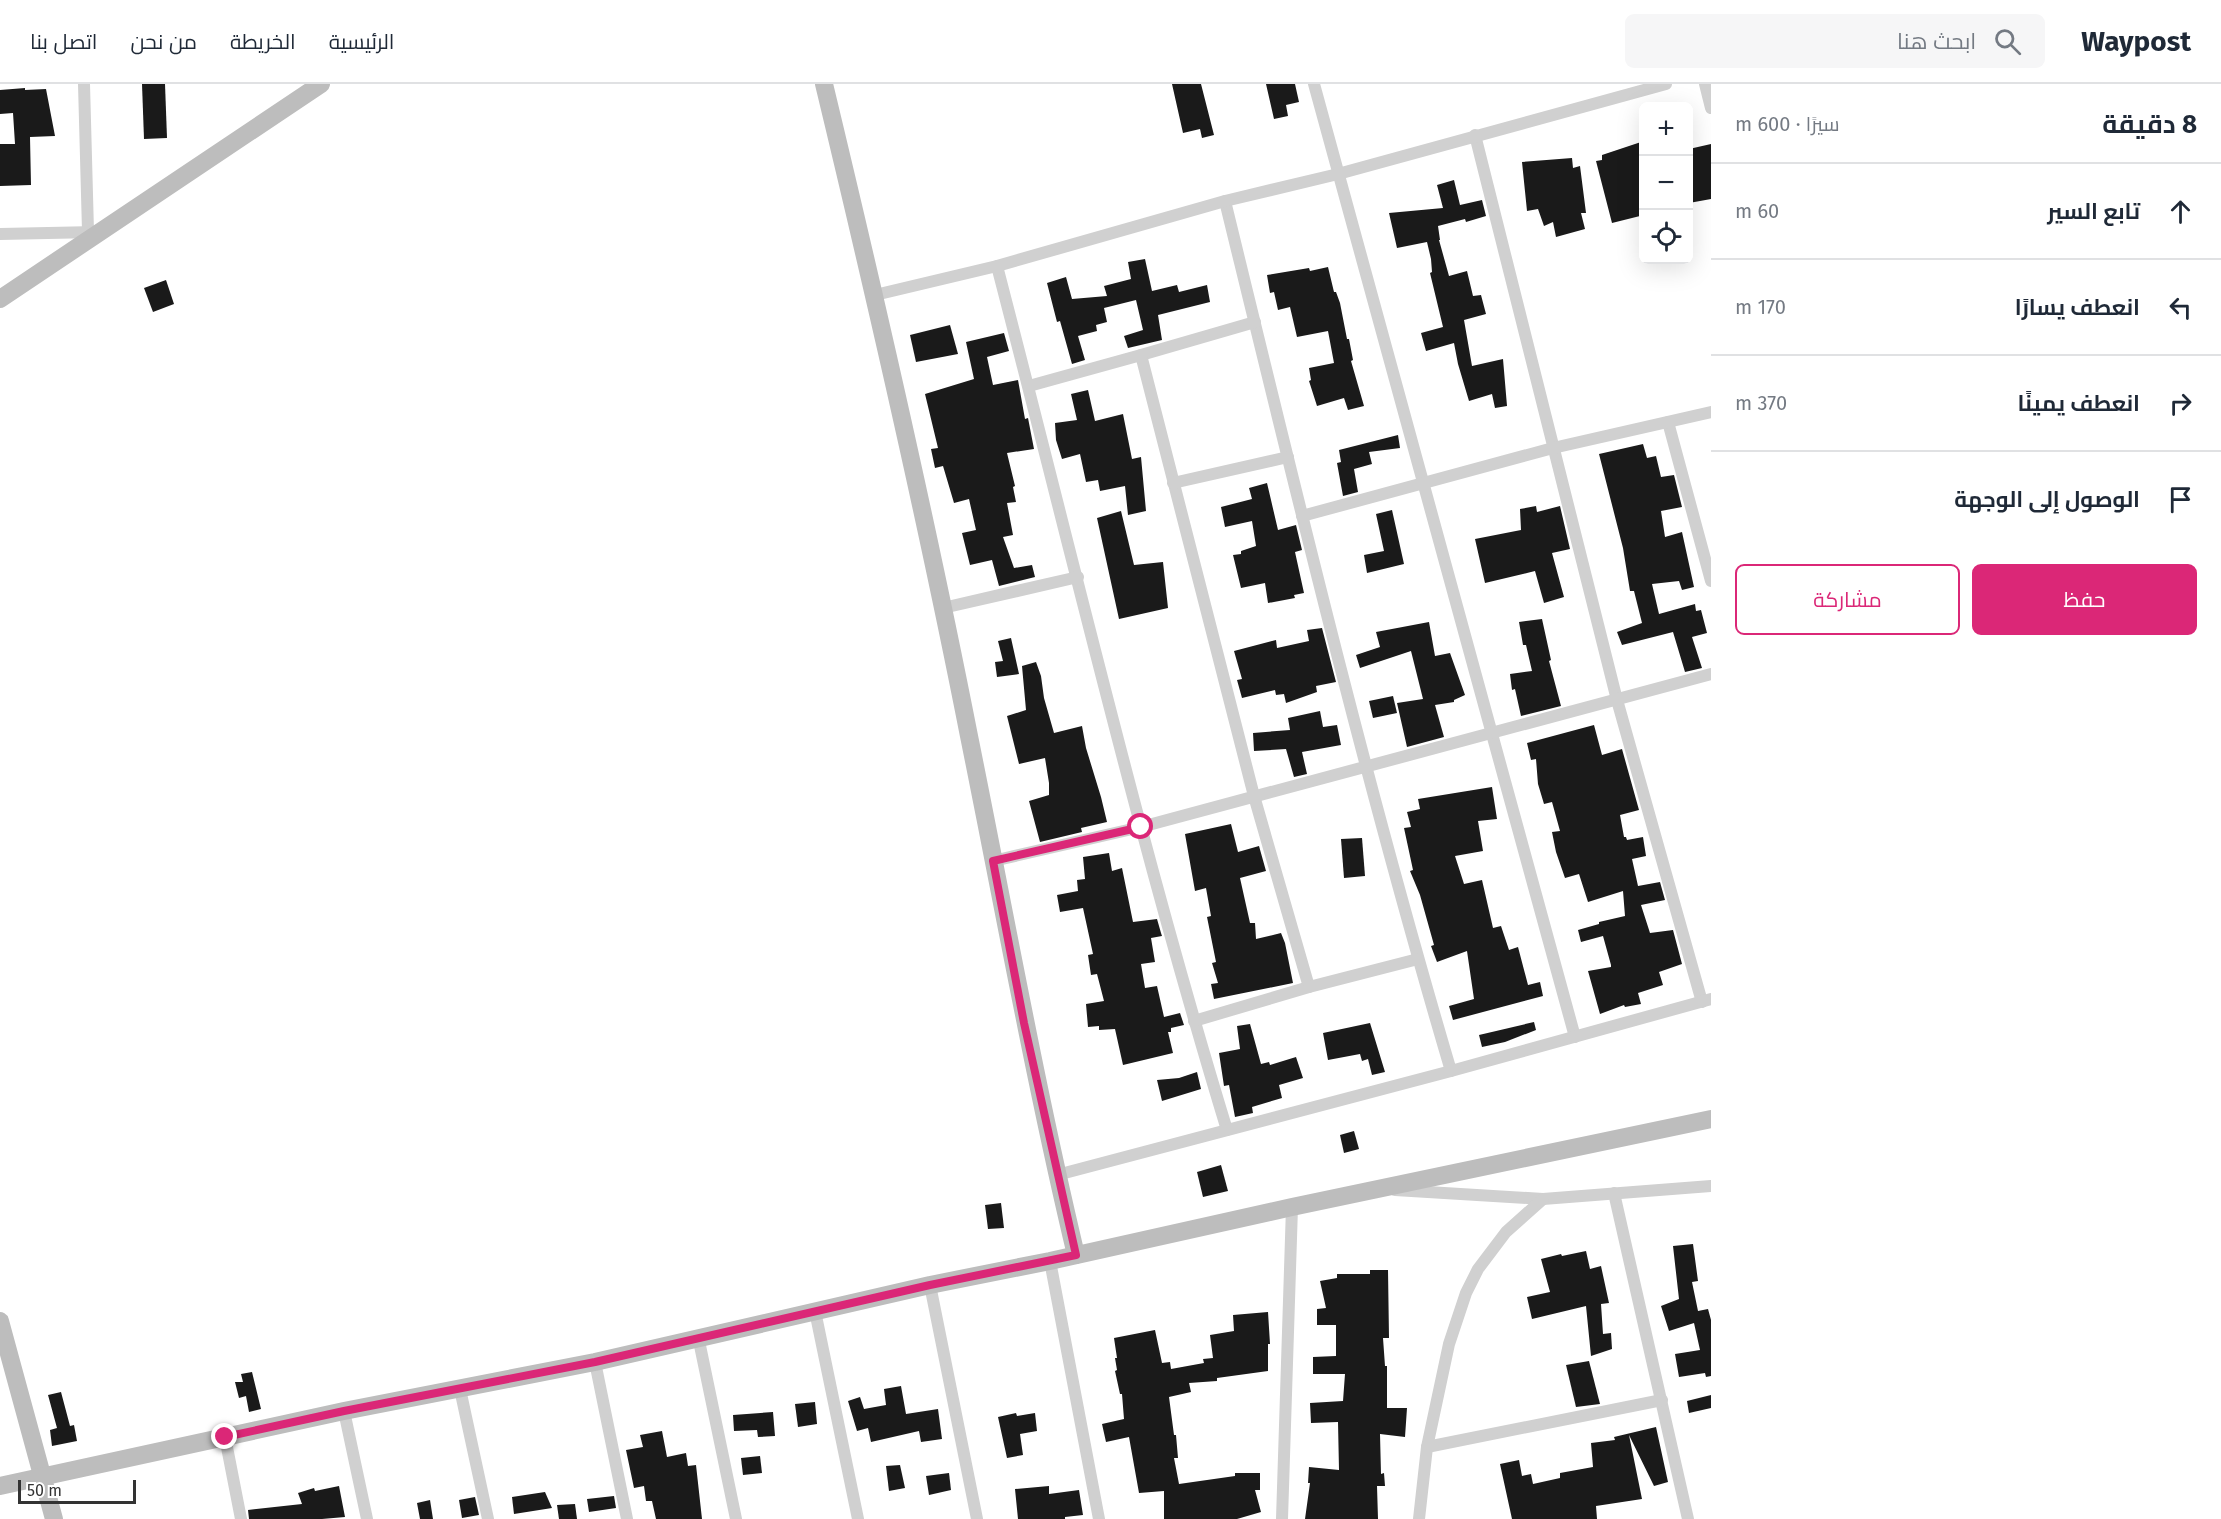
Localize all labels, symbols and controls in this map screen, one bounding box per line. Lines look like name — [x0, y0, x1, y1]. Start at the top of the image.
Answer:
search box — [1625, 14, 2045, 68]
icon: search — [1991, 25, 2024, 58]
text: Waypost — [2081, 25, 2191, 58]
text: ابحث هنا — [1897, 28, 1976, 55]
text: اتصل بنا — [30, 29, 97, 55]
text: من نحن — [130, 29, 197, 55]
text: الخريطة — [230, 29, 296, 55]
text: الرئيسية — [329, 29, 395, 55]
map controls — [1639, 102, 1693, 264]
button: + — [1639, 102, 1693, 156]
text: 8 دقيقة — [2102, 109, 2197, 140]
text: سيرًا · 600 m — [1735, 112, 1840, 136]
button: − — [1639, 156, 1693, 210]
icon: ahead — [2164, 195, 2197, 228]
text: تابع السير — [2047, 198, 2140, 225]
text: 60 m — [1735, 199, 1779, 223]
button: locate — [1639, 210, 1693, 264]
icon: left — [2164, 291, 2197, 324]
text: انعطف يسارًا — [2015, 294, 2140, 321]
text: 170 m — [1735, 295, 1786, 319]
icon: right — [2164, 387, 2197, 420]
text: انعطف يمينًا — [2018, 390, 2140, 417]
text: 370 m — [1735, 391, 1787, 415]
icon: arrive — [2164, 483, 2197, 516]
text: الوصول إلى الوجهة — [1954, 486, 2140, 513]
button: مشاركة — [1735, 564, 1960, 635]
button: حفظ — [1972, 564, 2197, 635]
route start — [1127, 813, 1153, 839]
route end — [211, 1423, 237, 1449]
scale bar — [18, 1477, 136, 1504]
text: 50 m — [27, 1481, 62, 1500]

